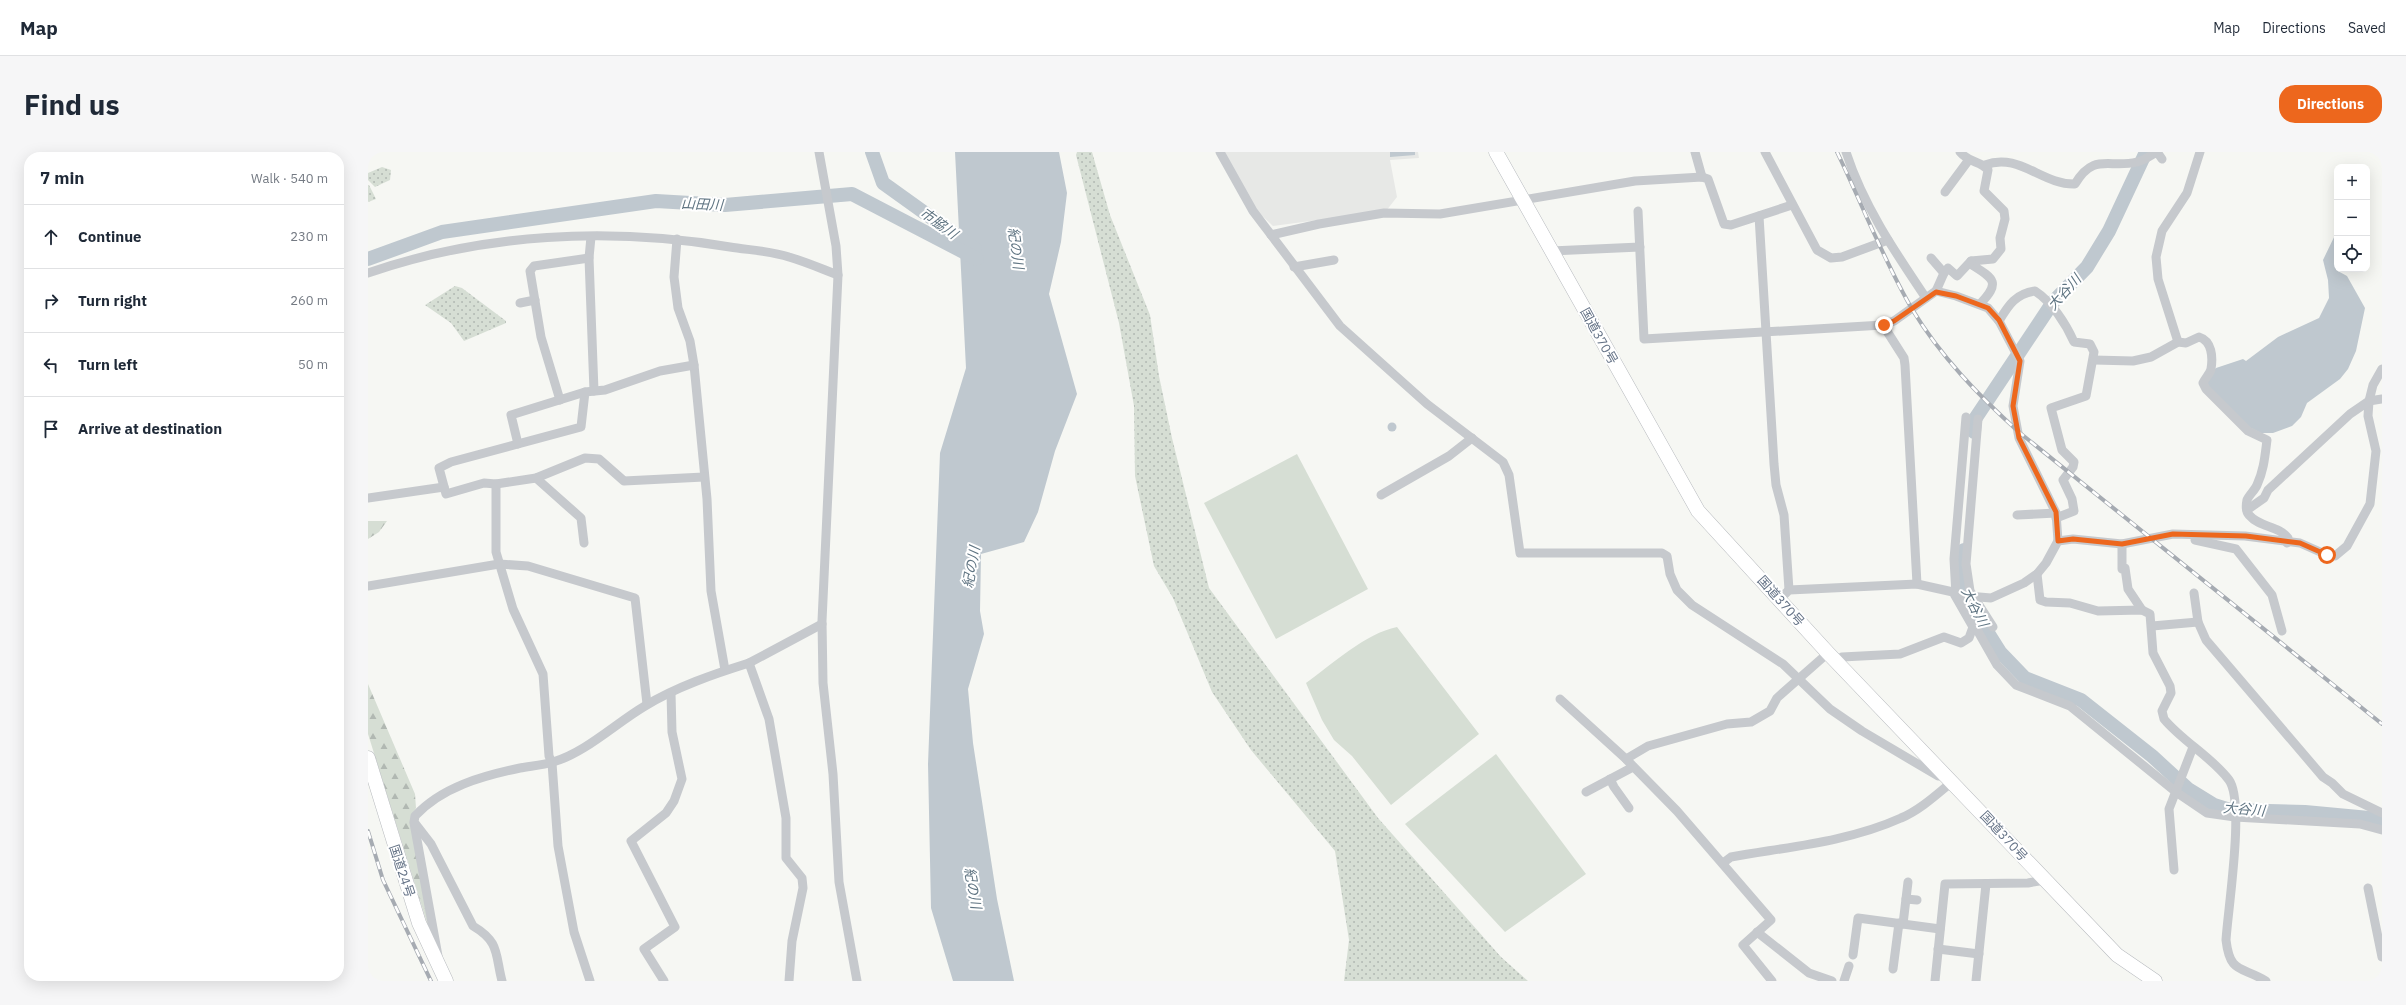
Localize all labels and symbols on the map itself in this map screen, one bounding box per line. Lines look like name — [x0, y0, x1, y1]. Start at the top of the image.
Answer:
water label: 山田川 — [681, 194, 725, 214]
water label: 市脇川 — [917, 203, 963, 244]
water label: 紀の川 — [1004, 226, 1028, 272]
water label: 大谷川 — [2043, 269, 2086, 314]
street label: 国道370号 — [1576, 305, 1622, 367]
route end — [1875, 316, 1893, 334]
water label: 紀の川 — [958, 543, 984, 589]
route start — [2318, 546, 2336, 564]
street label: 国道370号 — [1754, 572, 1808, 630]
water label: 大谷川 — [1957, 584, 1993, 632]
water label: 大谷川 — [2222, 798, 2268, 820]
street label: 国道370号 — [1977, 807, 2031, 865]
street label: 国道24号 — [385, 842, 419, 900]
water label: 紀の川 — [960, 866, 986, 912]

